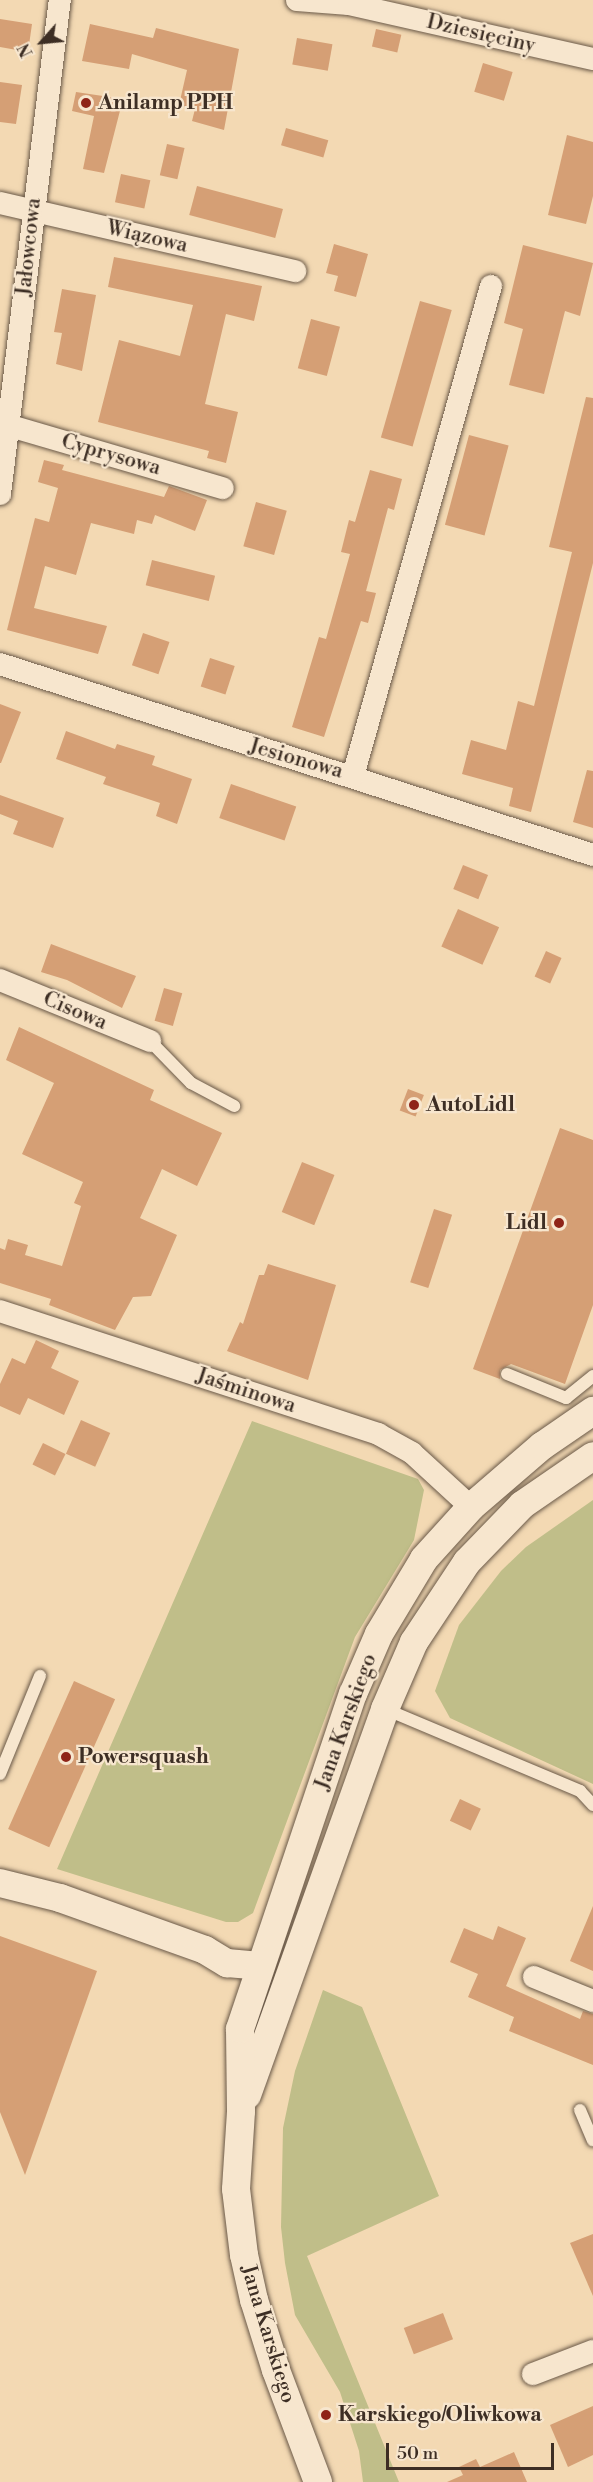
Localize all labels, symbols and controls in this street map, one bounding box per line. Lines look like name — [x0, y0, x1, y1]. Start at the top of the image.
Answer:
street label: Dziesięciny — [424, 9, 538, 59]
north arrow — [12, 12, 72, 72]
text: N — [14, 40, 38, 60]
place label: Anilamp PPH — [98, 90, 233, 116]
marker: Anilamp PPH — [79, 96, 93, 110]
street label: Jałowcowa — [11, 197, 47, 297]
street label: Wiązowa — [104, 215, 190, 259]
street label: Cyprysowa — [58, 429, 164, 481]
street label: Jesionowa — [246, 734, 346, 784]
street label: Cisowa — [39, 986, 111, 1036]
place label: AutoLidl — [426, 1092, 515, 1118]
marker: AutoLidl — [407, 1098, 421, 1112]
place label: Lidl — [506, 1210, 547, 1236]
marker: Lidl — [552, 1216, 566, 1230]
street label: Jaśminowa — [193, 1363, 299, 1419]
street label: Jana Karskiego — [310, 1650, 382, 1794]
place label: Powersquash — [78, 1744, 209, 1770]
marker: Powersquash — [59, 1750, 73, 1764]
street label: Jana Karskiego — [235, 2262, 301, 2406]
place label: Karskiego/Oliwkowa — [338, 2402, 542, 2428]
marker: Karskiego/Oliwkowa — [319, 2408, 333, 2422]
scale bar — [389, 2431, 557, 2469]
text: 50 m — [397, 2442, 438, 2465]

